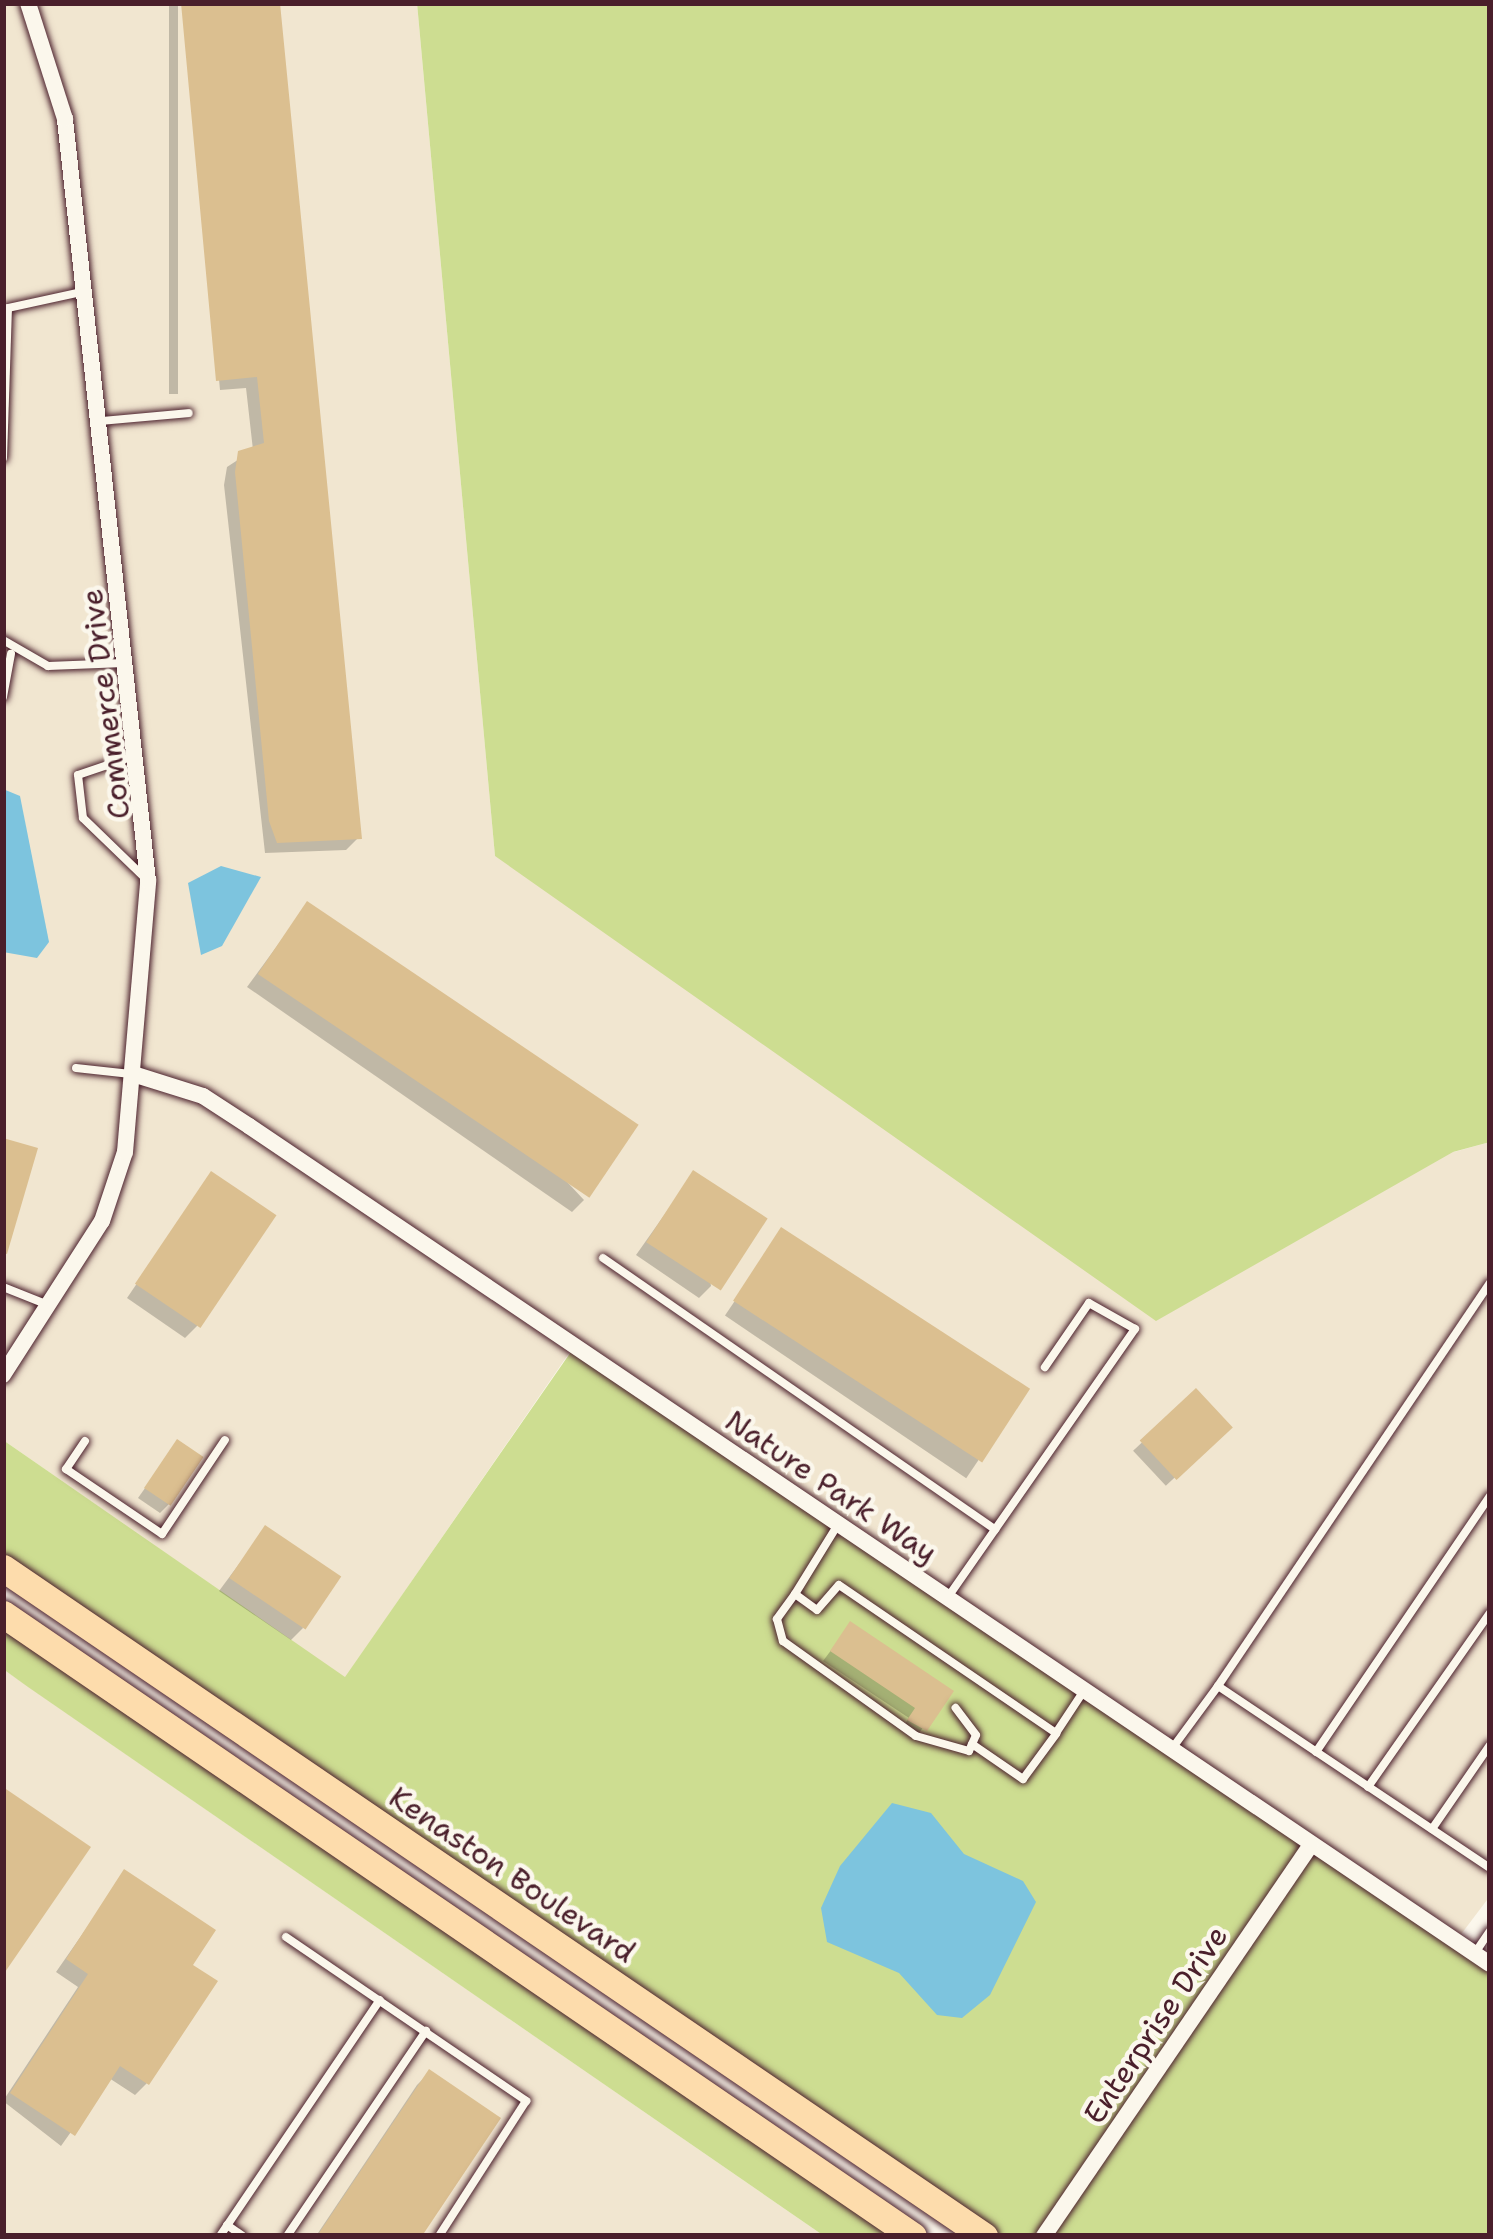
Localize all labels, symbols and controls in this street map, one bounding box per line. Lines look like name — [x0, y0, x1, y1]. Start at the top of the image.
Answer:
street label: Commerce Drive — [74, 587, 138, 821]
street label: Nature Park Way — [718, 1403, 944, 1571]
street label: Kenaston Boulevard — [382, 1779, 642, 1971]
street label: Enterprise Drive — [1076, 1919, 1236, 2131]

